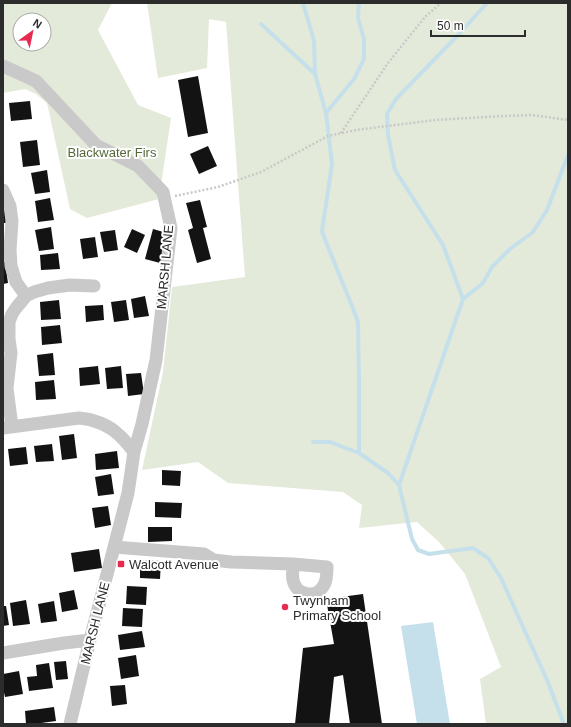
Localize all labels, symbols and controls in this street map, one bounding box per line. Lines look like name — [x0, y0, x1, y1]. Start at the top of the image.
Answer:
north arrow — [12, 12, 52, 52]
scale bar — [431, 12, 525, 38]
text: N — [31, 16, 44, 31]
text: 50 m — [437, 19, 464, 33]
park label: Blackwater Firs — [68, 145, 157, 160]
street label: MARSH LANE — [154, 224, 176, 310]
place label: Walcott Avenue — [129, 557, 219, 572]
marker: Walcott Avenue — [116, 559, 126, 569]
street label: MARSH LANE — [77, 580, 113, 666]
place label: Twynham Primary School — [293, 593, 381, 623]
marker: Twynham Primary School — [280, 602, 290, 612]

